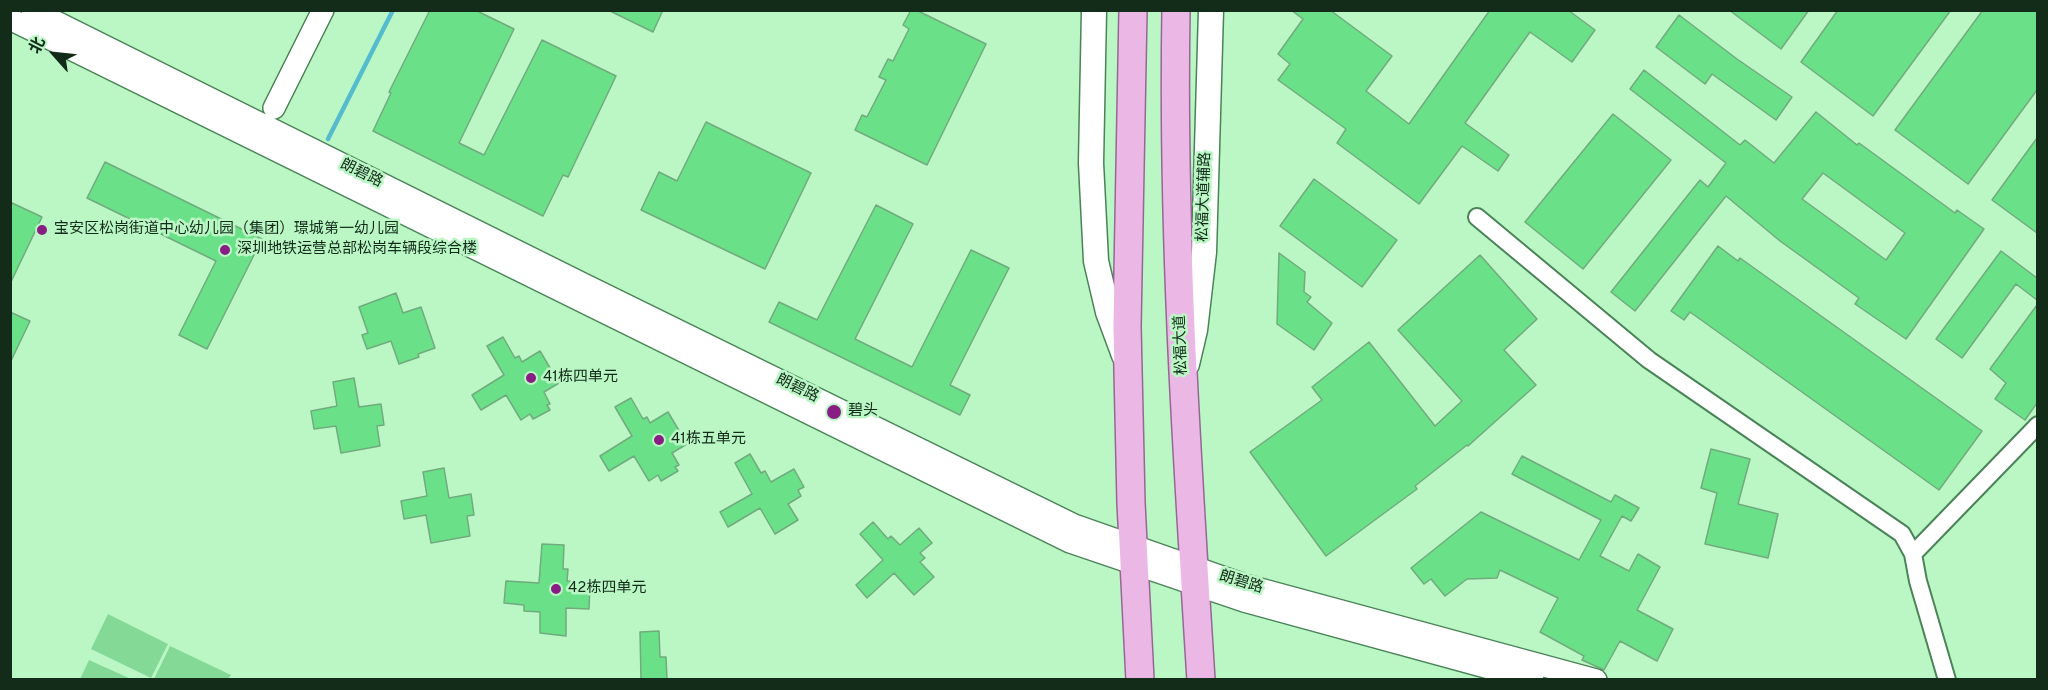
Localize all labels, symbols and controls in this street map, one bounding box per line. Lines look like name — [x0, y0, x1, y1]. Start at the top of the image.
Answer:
north arrow — [24, 24, 84, 84]
text: 北 — [25, 34, 51, 58]
street label: 松福大道辅路 — [1194, 152, 1216, 242]
street label: 朗碧路 — [337, 156, 385, 192]
place label: 宝安区松岗街道中心幼儿园（集团）璟城第一幼儿园 — [54, 221, 399, 239]
marker: 宝安区松岗街道中心幼儿园（集团）璟城第一幼儿园 — [35, 223, 49, 237]
place label: 深圳地铁运营总部松岗车辆段综合楼 — [237, 241, 477, 259]
marker: 深圳地铁运营总部松岗车辆段综合楼 — [218, 243, 232, 257]
street label: 松福大道 — [1172, 315, 1192, 375]
place label: 41栋四单元 — [543, 369, 618, 387]
marker: 41栋四单元 — [524, 371, 538, 385]
street label: 朗碧路 — [773, 371, 821, 407]
marker: 碧头 — [825, 403, 843, 421]
place label: 碧头 — [848, 403, 878, 421]
place label: 41栋五单元 — [671, 431, 746, 449]
marker: 41栋五单元 — [652, 433, 666, 447]
street label: 朗碧路 — [1217, 568, 1265, 598]
place label: 42栋四单元 — [568, 580, 646, 598]
marker: 42栋四单元 — [549, 582, 563, 596]

